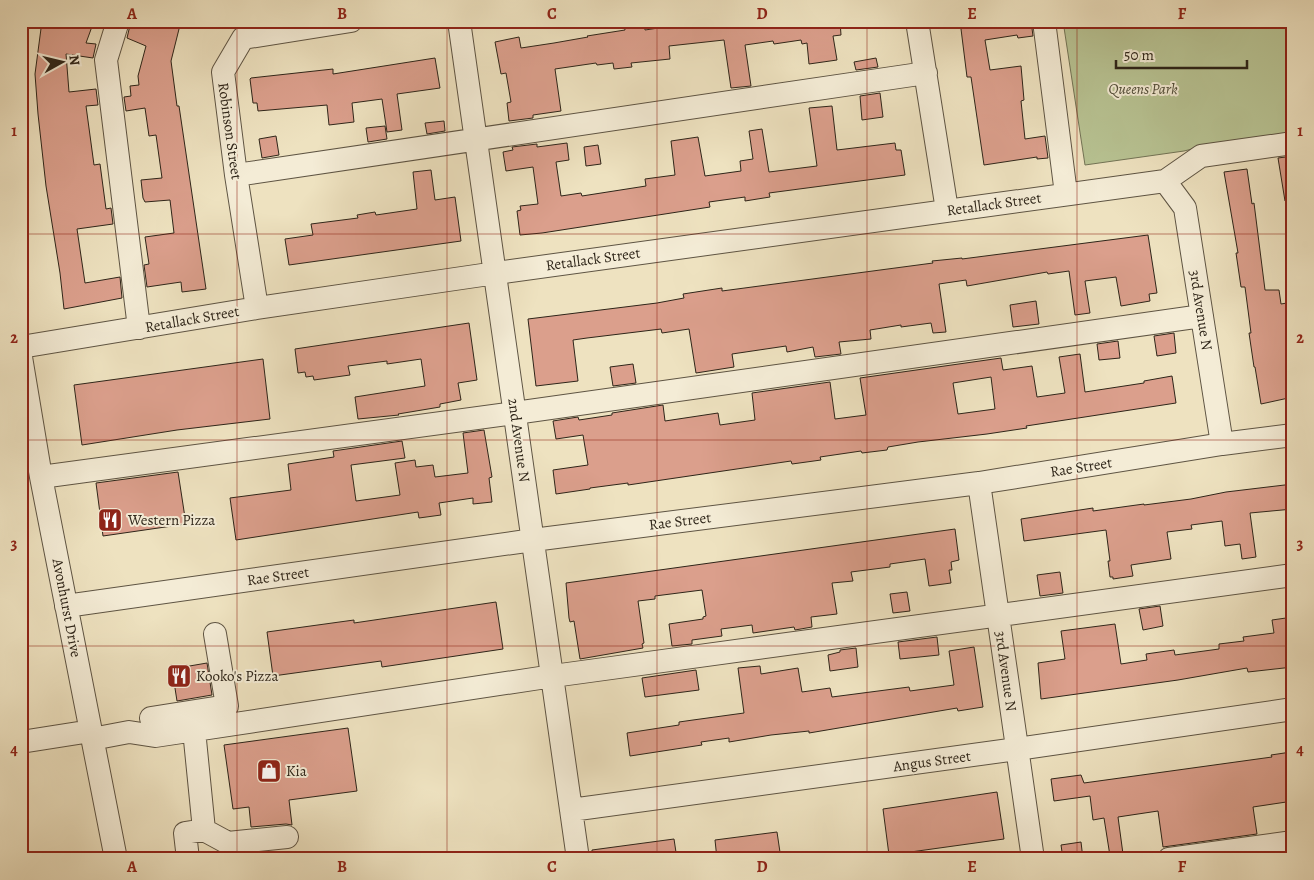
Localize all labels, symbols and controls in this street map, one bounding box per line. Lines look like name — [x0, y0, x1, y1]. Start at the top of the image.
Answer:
text: A — [126, 3, 138, 25]
text: B — [337, 3, 347, 25]
text: C — [547, 3, 557, 25]
text: D — [756, 3, 768, 25]
text: E — [967, 3, 977, 25]
text: F — [1178, 3, 1187, 25]
north arrow — [38, 38, 88, 88]
scale bar — [1116, 38, 1248, 70]
text: 50 m — [1124, 45, 1154, 65]
text: N — [64, 54, 84, 67]
park label: Queens Park — [1108, 79, 1178, 99]
street label: Robinson Street — [213, 81, 247, 181]
text: 1 — [11, 120, 17, 142]
text: 1 — [1297, 120, 1303, 142]
street label: Retallack Street — [945, 187, 1043, 221]
street label: Retallack Street — [544, 242, 642, 276]
street label: 3rd Avenue N — [1185, 268, 1217, 352]
street label: Retallack Street — [143, 301, 241, 337]
text: 2 — [10, 327, 18, 349]
text: 2 — [1296, 327, 1304, 349]
street label: 2nd Avenue N — [503, 397, 535, 484]
street label: Rae Street — [1049, 452, 1113, 482]
restaurant icon: Western Pizza — [97, 507, 123, 533]
street label: Rae Street — [648, 507, 712, 535]
place label: Western Pizza — [127, 510, 215, 530]
text: 3 — [11, 533, 18, 555]
text: 3 — [1297, 533, 1304, 555]
street label: Avonhurst Drive — [47, 556, 86, 659]
street label: Rae Street — [246, 562, 310, 590]
street label: 3rd Avenue N — [990, 629, 1022, 713]
restaurant icon: Kooko's Pizza — [166, 663, 192, 689]
place label: Kooko's Pizza — [196, 666, 278, 686]
text: 4 — [10, 739, 18, 761]
text: 4 — [1296, 739, 1304, 761]
street label: Angus Street — [891, 746, 972, 776]
shop icon: Kia — [256, 758, 282, 784]
place label: Kia — [286, 761, 307, 781]
text: A — [126, 856, 138, 878]
text: B — [337, 856, 347, 878]
text: C — [547, 856, 557, 878]
text: D — [756, 856, 768, 878]
text: E — [967, 856, 977, 878]
text: F — [1178, 856, 1187, 878]

